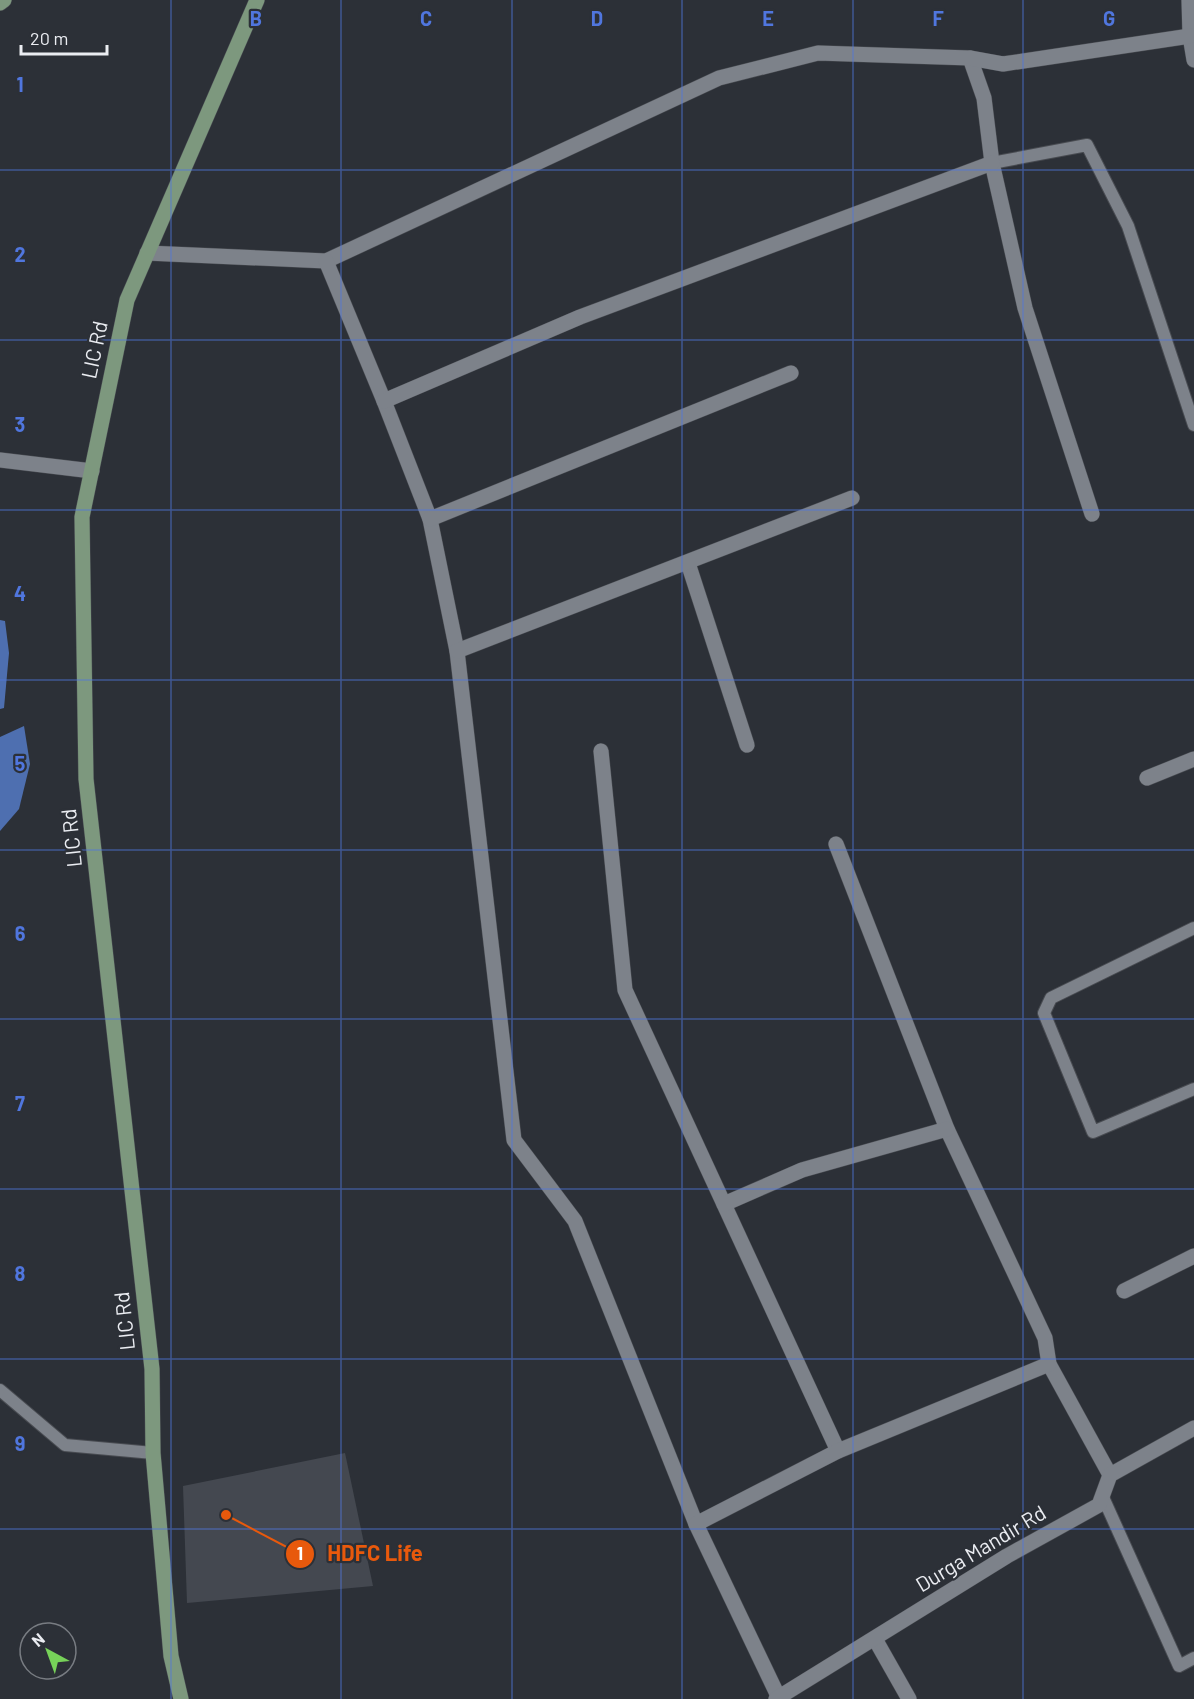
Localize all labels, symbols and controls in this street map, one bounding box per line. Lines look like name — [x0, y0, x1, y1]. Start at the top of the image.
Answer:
text: B — [250, 6, 262, 30]
text: C — [420, 6, 432, 30]
text: D — [591, 6, 603, 30]
text: E — [762, 6, 774, 30]
text: F — [932, 6, 944, 30]
text: G — [1103, 6, 1115, 30]
scale bar — [21, 18, 106, 56]
text: 20 m — [30, 27, 68, 49]
text: 1 — [16, 72, 24, 96]
text: 2 — [14, 242, 26, 266]
street label: LIC Rd — [75, 318, 112, 381]
text: 3 — [15, 412, 25, 436]
text: 4 — [14, 581, 26, 605]
text: 5 — [15, 751, 26, 775]
street label: LIC Rd — [55, 808, 86, 869]
text: 6 — [15, 921, 26, 945]
text: 7 — [15, 1091, 25, 1115]
text: 8 — [15, 1261, 26, 1285]
street label: LIC Rd — [108, 1291, 139, 1352]
text: 9 — [15, 1431, 25, 1455]
street label: Durga Mandir Rd — [911, 1499, 1050, 1596]
callout: HDFC Life — [285, 1534, 435, 1574]
text: HDFC Life — [327, 1539, 423, 1565]
text: 1 — [297, 1542, 303, 1564]
north arrow — [18, 1621, 78, 1681]
text: N — [28, 1629, 48, 1650]

